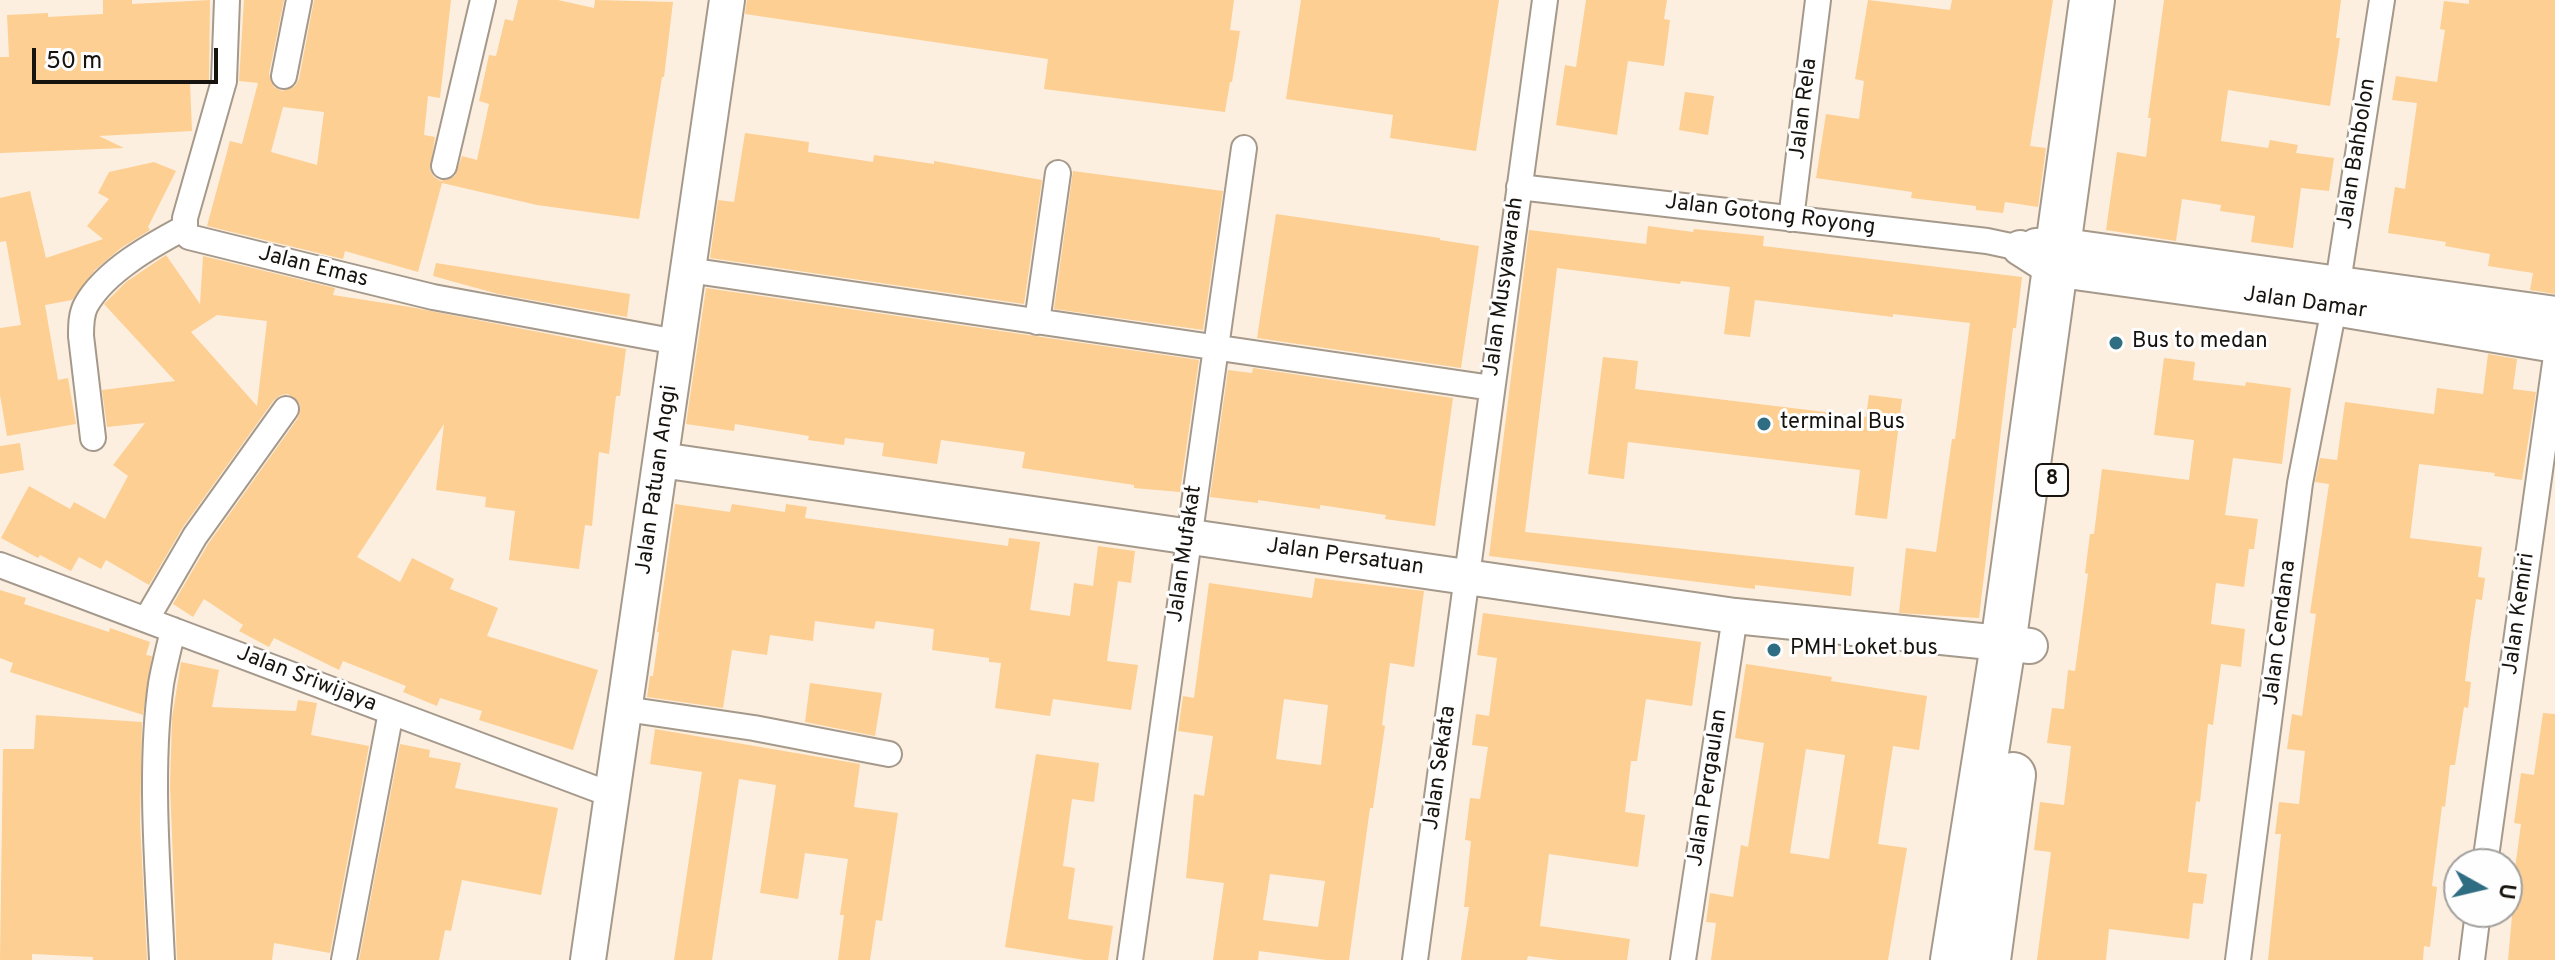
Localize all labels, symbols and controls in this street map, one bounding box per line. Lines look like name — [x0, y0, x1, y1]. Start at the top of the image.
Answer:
scale bar — [36, 32, 222, 82]
text: 50 m — [46, 47, 102, 77]
street label: Jalan Rela — [1786, 57, 1824, 161]
street label: Jalan Bahbolon — [2333, 77, 2383, 231]
street label: Jalan Gotong Royong — [1663, 190, 1877, 242]
street label: Jalan Musyawarah — [1479, 196, 1531, 378]
street label: Jalan Emas — [255, 242, 371, 294]
street label: Jalan Damar — [2242, 282, 2368, 326]
place label: Bus to medan — [2132, 330, 2268, 356]
marker: Bus to medan — [2107, 334, 2125, 352]
street label: Jalan Patuan Anggi — [632, 384, 684, 576]
place label: terminal Bus — [1780, 411, 1905, 437]
marker: terminal Bus — [1755, 415, 1773, 433]
road number: 8 — [2036, 464, 2068, 496]
street label: Jalan Mufakat — [1163, 484, 1209, 624]
street label: Jalan Persatuan — [1264, 534, 1426, 582]
street label: Jalan Kemiri — [2498, 551, 2542, 677]
street label: Jalan Cendana — [2259, 559, 2303, 707]
place label: PMH Loket bus — [1790, 637, 1938, 663]
street label: Jalan Sriwijaya — [232, 641, 380, 719]
marker: PMH Loket bus — [1765, 641, 1783, 659]
street label: Jalan Sekata — [1419, 704, 1463, 832]
street label: Jalan Pergaulan — [1684, 707, 1734, 869]
north arrow — [2443, 848, 2523, 928]
text: U — [2491, 881, 2520, 901]

